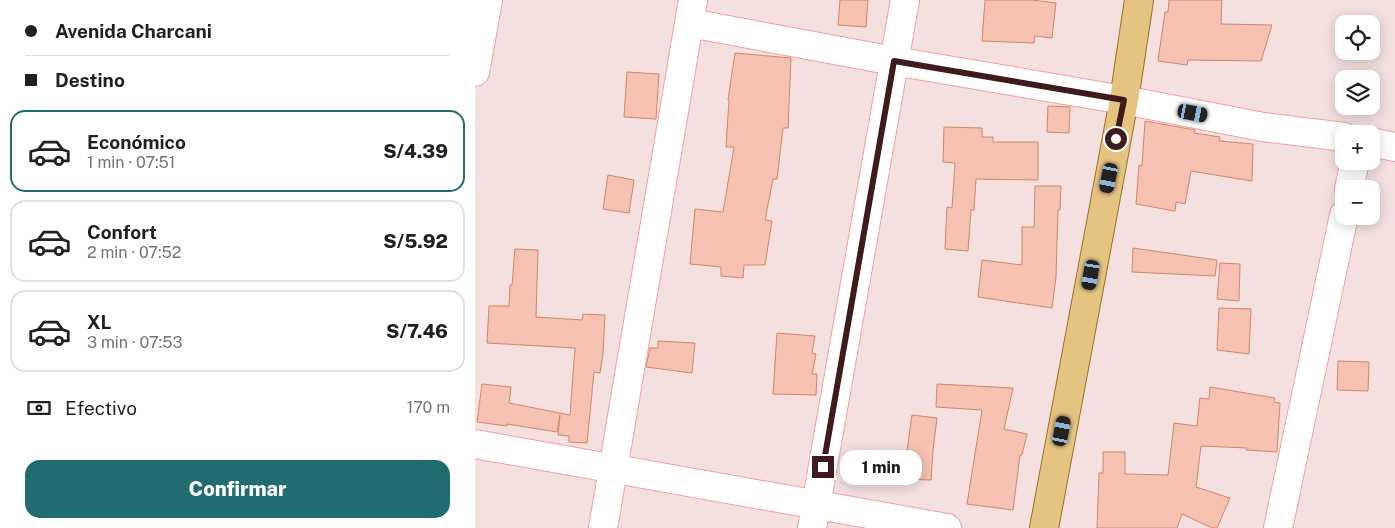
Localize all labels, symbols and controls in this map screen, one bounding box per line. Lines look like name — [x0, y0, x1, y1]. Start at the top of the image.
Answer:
map controls — [1335, 15, 1380, 225]
button: locate — [1335, 15, 1380, 60]
text: Avenida Charcani — [55, 20, 212, 42]
text: Destino — [55, 69, 125, 91]
button: layers — [1335, 70, 1380, 115]
car — [1176, 103, 1209, 123]
button: + — [1335, 125, 1380, 170]
route start — [1105, 128, 1127, 150]
icon: car — [27, 129, 72, 174]
text: Económico — [87, 131, 186, 153]
text: S/4.39 — [383, 140, 448, 162]
text: 1 min · 07:51 — [87, 153, 175, 172]
car — [1098, 162, 1119, 194]
button: − — [1335, 180, 1380, 225]
icon: car — [27, 219, 72, 264]
text: Confort — [87, 221, 157, 243]
text: S/5.92 — [383, 230, 448, 252]
text: 2 min · 07:52 — [87, 243, 181, 262]
car — [1081, 259, 1100, 291]
icon: car — [27, 309, 72, 354]
text: XL — [87, 311, 112, 333]
text: S/7.46 — [386, 320, 448, 342]
text: 3 min · 07:53 — [87, 333, 183, 352]
icon: cash — [25, 394, 53, 422]
text: Efectivo — [65, 397, 137, 419]
text: 170 m — [407, 398, 450, 417]
car — [1051, 415, 1072, 447]
callout: 1 min — [841, 450, 923, 484]
route end — [812, 456, 834, 478]
text: 1 min — [861, 458, 901, 477]
button: Confirmar — [25, 460, 450, 518]

